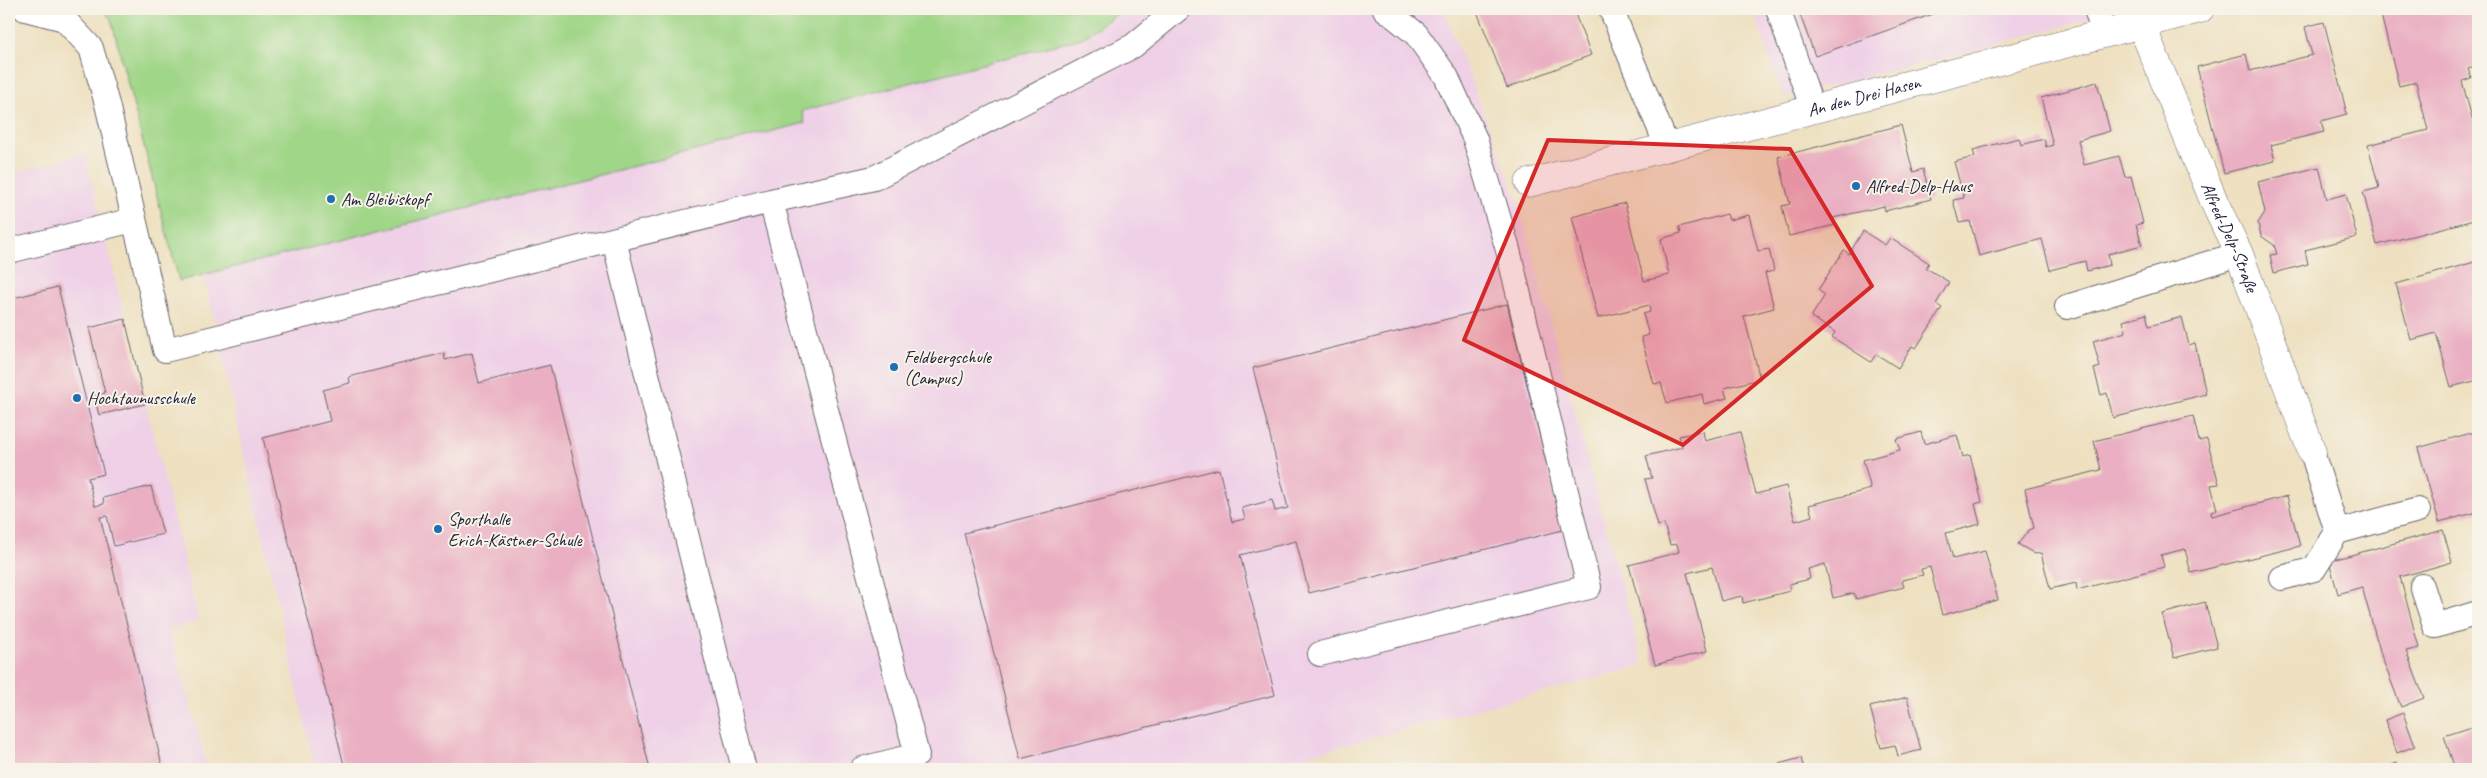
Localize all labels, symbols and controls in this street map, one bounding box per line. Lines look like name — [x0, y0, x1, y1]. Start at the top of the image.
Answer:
street label: An den Drei Hasen — [1805, 71, 1923, 121]
place label: Alfred-Delp-Haus — [1866, 175, 1974, 197]
street label: Alfred-Delp-Straße — [2196, 179, 2263, 296]
marker: Alfred-Delp-Haus — [1850, 180, 1862, 192]
place label: Am Bleibiskopf — [341, 188, 432, 210]
marker: Am Bleibiskopf — [325, 193, 337, 205]
place label: Feldbergschule (Campus) — [904, 346, 992, 389]
marker: Feldbergschule (Campus) — [888, 361, 900, 373]
place label: Hochtaunusschule — [87, 387, 196, 409]
marker: Hochtaunusschule — [71, 392, 83, 404]
place label: Sporthalle Erich-Kästner-Schule — [448, 508, 583, 551]
marker: Sporthalle Erich-Kästner-Schule — [432, 523, 444, 535]

